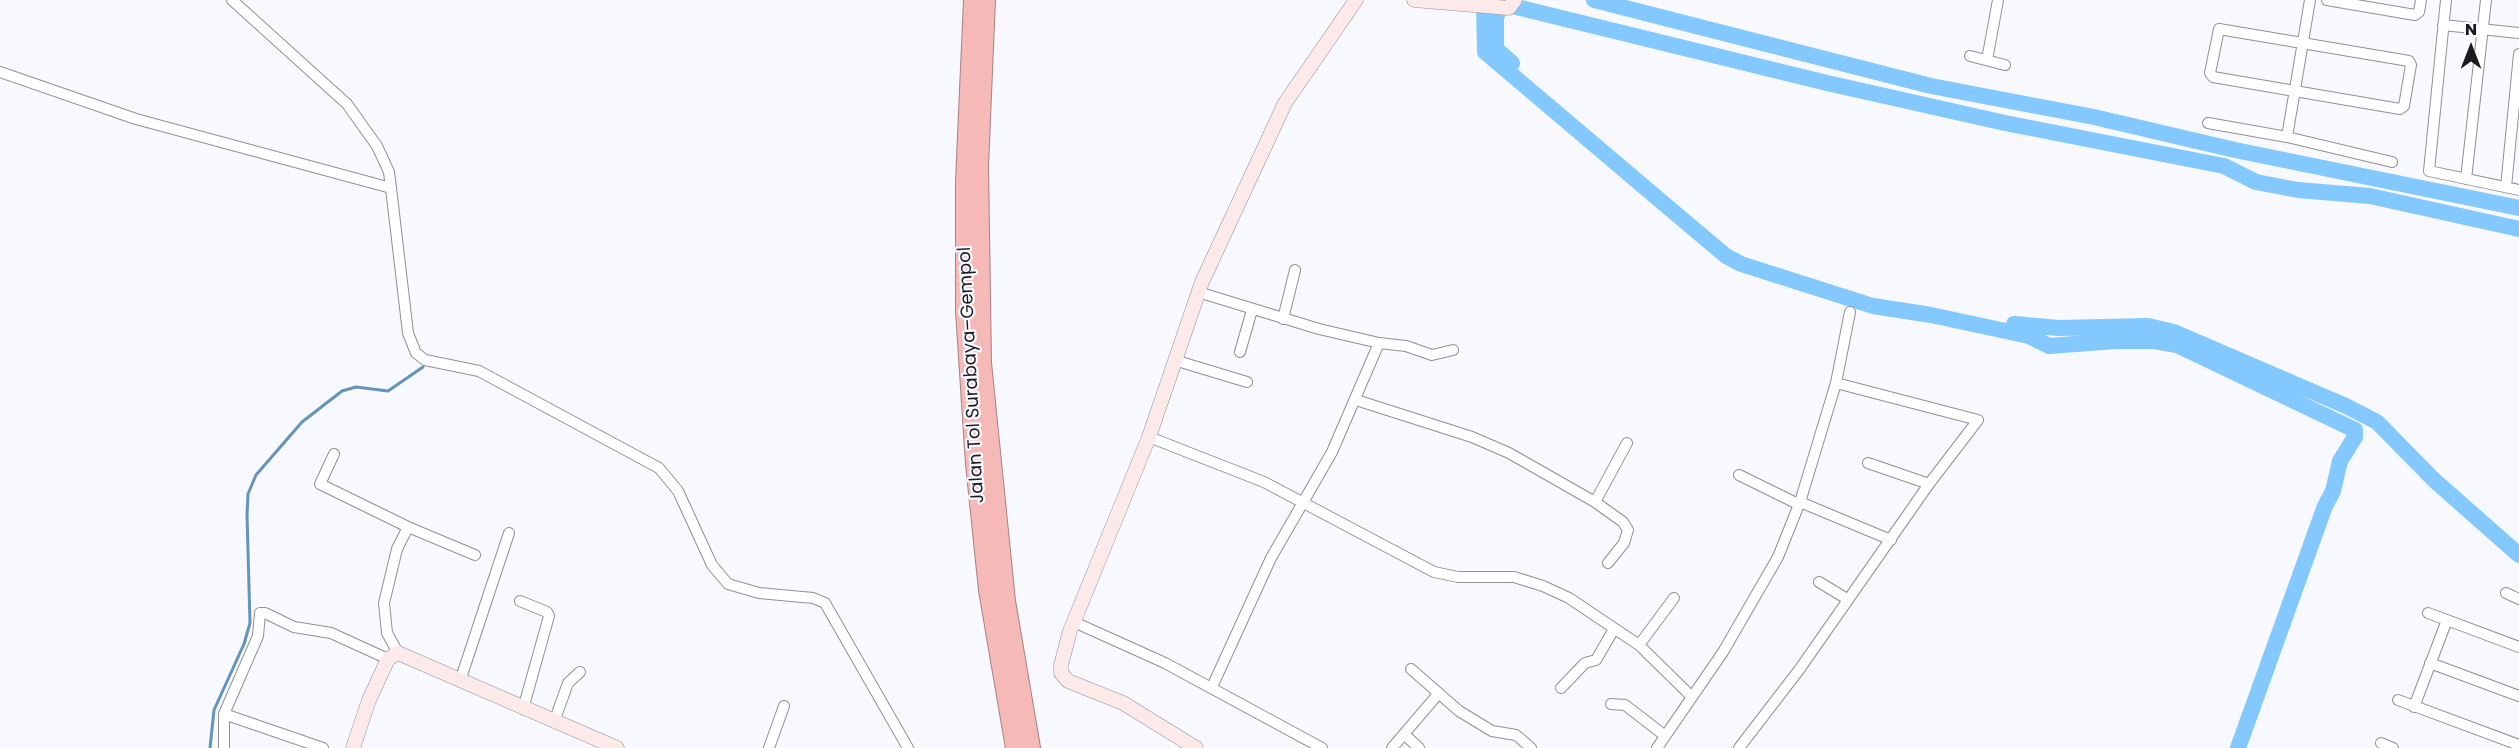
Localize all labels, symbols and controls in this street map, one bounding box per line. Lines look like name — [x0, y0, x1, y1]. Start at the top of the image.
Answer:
north arrow — [2441, 18, 2501, 78]
text: N — [2465, 18, 2477, 41]
street label: Jalan Tol Surabaya–Gempol — [954, 246, 990, 504]

